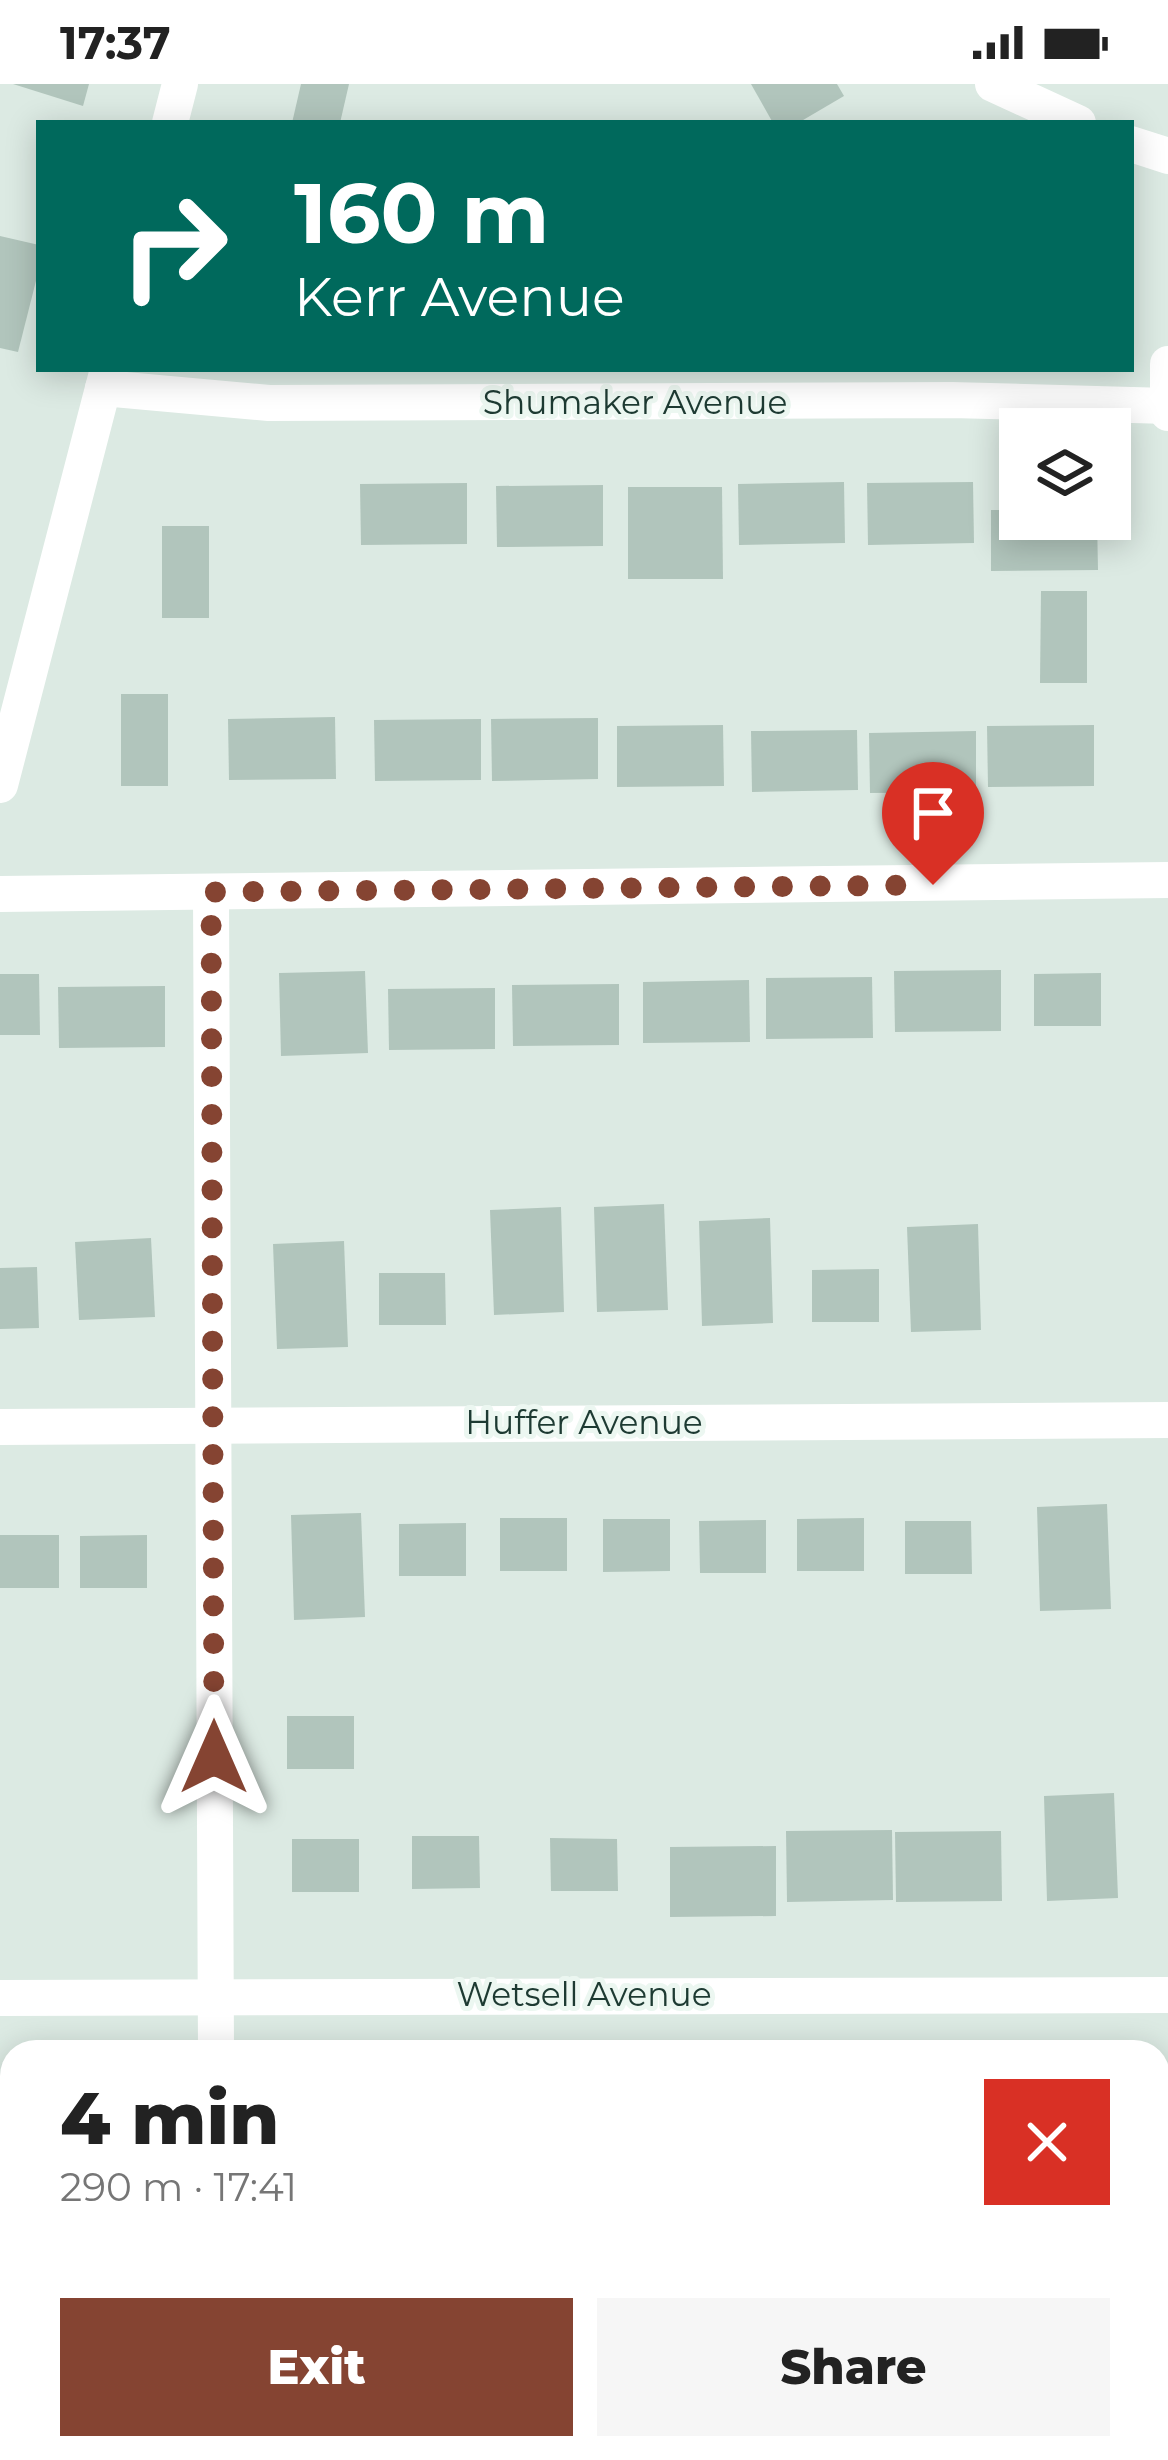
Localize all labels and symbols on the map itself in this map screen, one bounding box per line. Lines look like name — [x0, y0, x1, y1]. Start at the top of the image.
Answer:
street label: Shumaker Avenue — [483, 382, 787, 422]
pin — [882, 762, 984, 885]
street label: Huffer Avenue — [465, 1402, 703, 1442]
position arrow — [151, 1694, 277, 1820]
street label: Wetsell Avenue — [456, 1974, 712, 2014]

